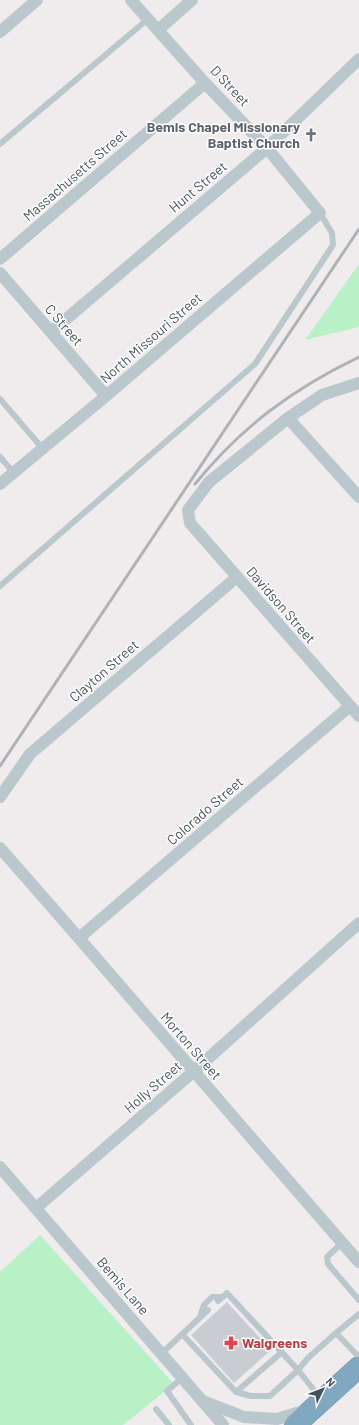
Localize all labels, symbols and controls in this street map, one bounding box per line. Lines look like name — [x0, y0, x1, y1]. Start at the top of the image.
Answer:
street label: D Street — [207, 62, 254, 110]
place label: Bemis Chapel Missionary Baptist Church — [147, 118, 300, 151]
street label: Massachusetts Street — [19, 125, 130, 224]
church icon: Bemis Chapel Missionary Baptist Church — [303, 127, 319, 143]
street label: Hunt Street — [165, 158, 230, 216]
street label: North Missouri Street — [96, 289, 205, 387]
street label: C Street — [42, 300, 87, 349]
street label: Davidson Street — [243, 563, 319, 647]
street label: Clayton Street — [66, 636, 142, 705]
street label: Colorado Street — [163, 773, 246, 848]
street label: Morton Street — [157, 1008, 225, 1083]
street label: Holly Street — [120, 1057, 185, 1116]
street label: Bemis Lane — [94, 1253, 153, 1318]
place label: Walgreens — [242, 1334, 307, 1351]
pharmacy icon: Walgreens — [223, 1335, 239, 1351]
north arrow — [303, 1369, 343, 1409]
text: N — [323, 1375, 338, 1389]

